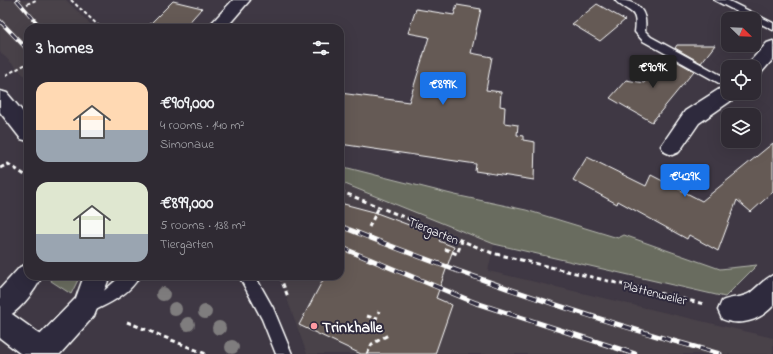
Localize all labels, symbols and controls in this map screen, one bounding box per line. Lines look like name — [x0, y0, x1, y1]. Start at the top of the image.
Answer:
north arrow — [721, 12, 761, 52]
map controls — [721, 12, 761, 148]
text: 3 homes — [36, 36, 94, 61]
icon: filters — [310, 37, 332, 59]
pin: €909K — [625, 55, 681, 89]
text: €909K — [639, 58, 667, 77]
button: locate — [721, 60, 761, 100]
pin: €899K — [415, 72, 471, 106]
text: €899K — [429, 75, 457, 94]
text: €909,000 — [160, 91, 214, 116]
icon: home — [68, 98, 116, 146]
button: layers — [721, 108, 761, 148]
text: 4 rooms · 140 m² — [160, 116, 244, 135]
text: Simonaue — [160, 135, 214, 154]
pin: €429K — [657, 164, 713, 198]
text: €429K — [669, 167, 701, 186]
text: €899,000 — [160, 191, 213, 216]
icon: home — [68, 198, 116, 246]
street label: Tiergarten — [405, 213, 462, 251]
text: 5 rooms · 138 m² — [160, 216, 246, 235]
text: Tiergarten — [160, 235, 213, 254]
street label: Plattenweiler — [620, 276, 690, 311]
place label: Trinkhalle — [322, 316, 384, 340]
marker: Trinkhalle — [309, 321, 319, 331]

